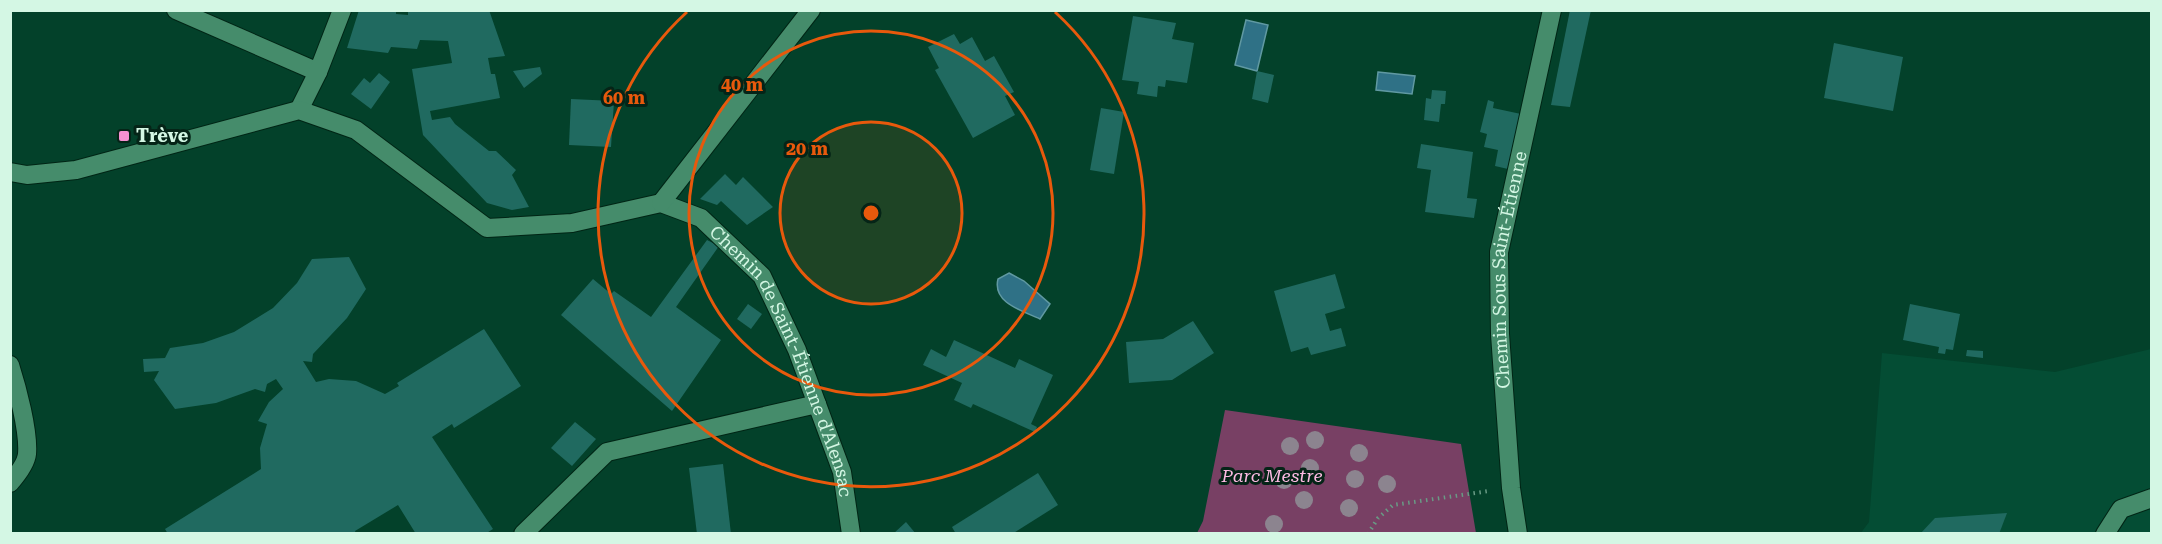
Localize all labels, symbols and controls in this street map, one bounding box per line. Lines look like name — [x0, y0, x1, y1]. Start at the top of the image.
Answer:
text: 40 m — [721, 74, 764, 95]
text: 60 m — [603, 87, 646, 108]
place label: Trève — [136, 125, 189, 146]
marker: Trève — [117, 129, 131, 143]
text: 20 m — [786, 138, 829, 159]
street label: Chemin Sous Saint-Étienne — [1488, 149, 1531, 390]
centre of rings — [861, 203, 881, 223]
street label: Chemin de Saint-Étienne d'Alensac — [706, 221, 856, 498]
park label: Parc Mestre — [1220, 465, 1323, 486]

